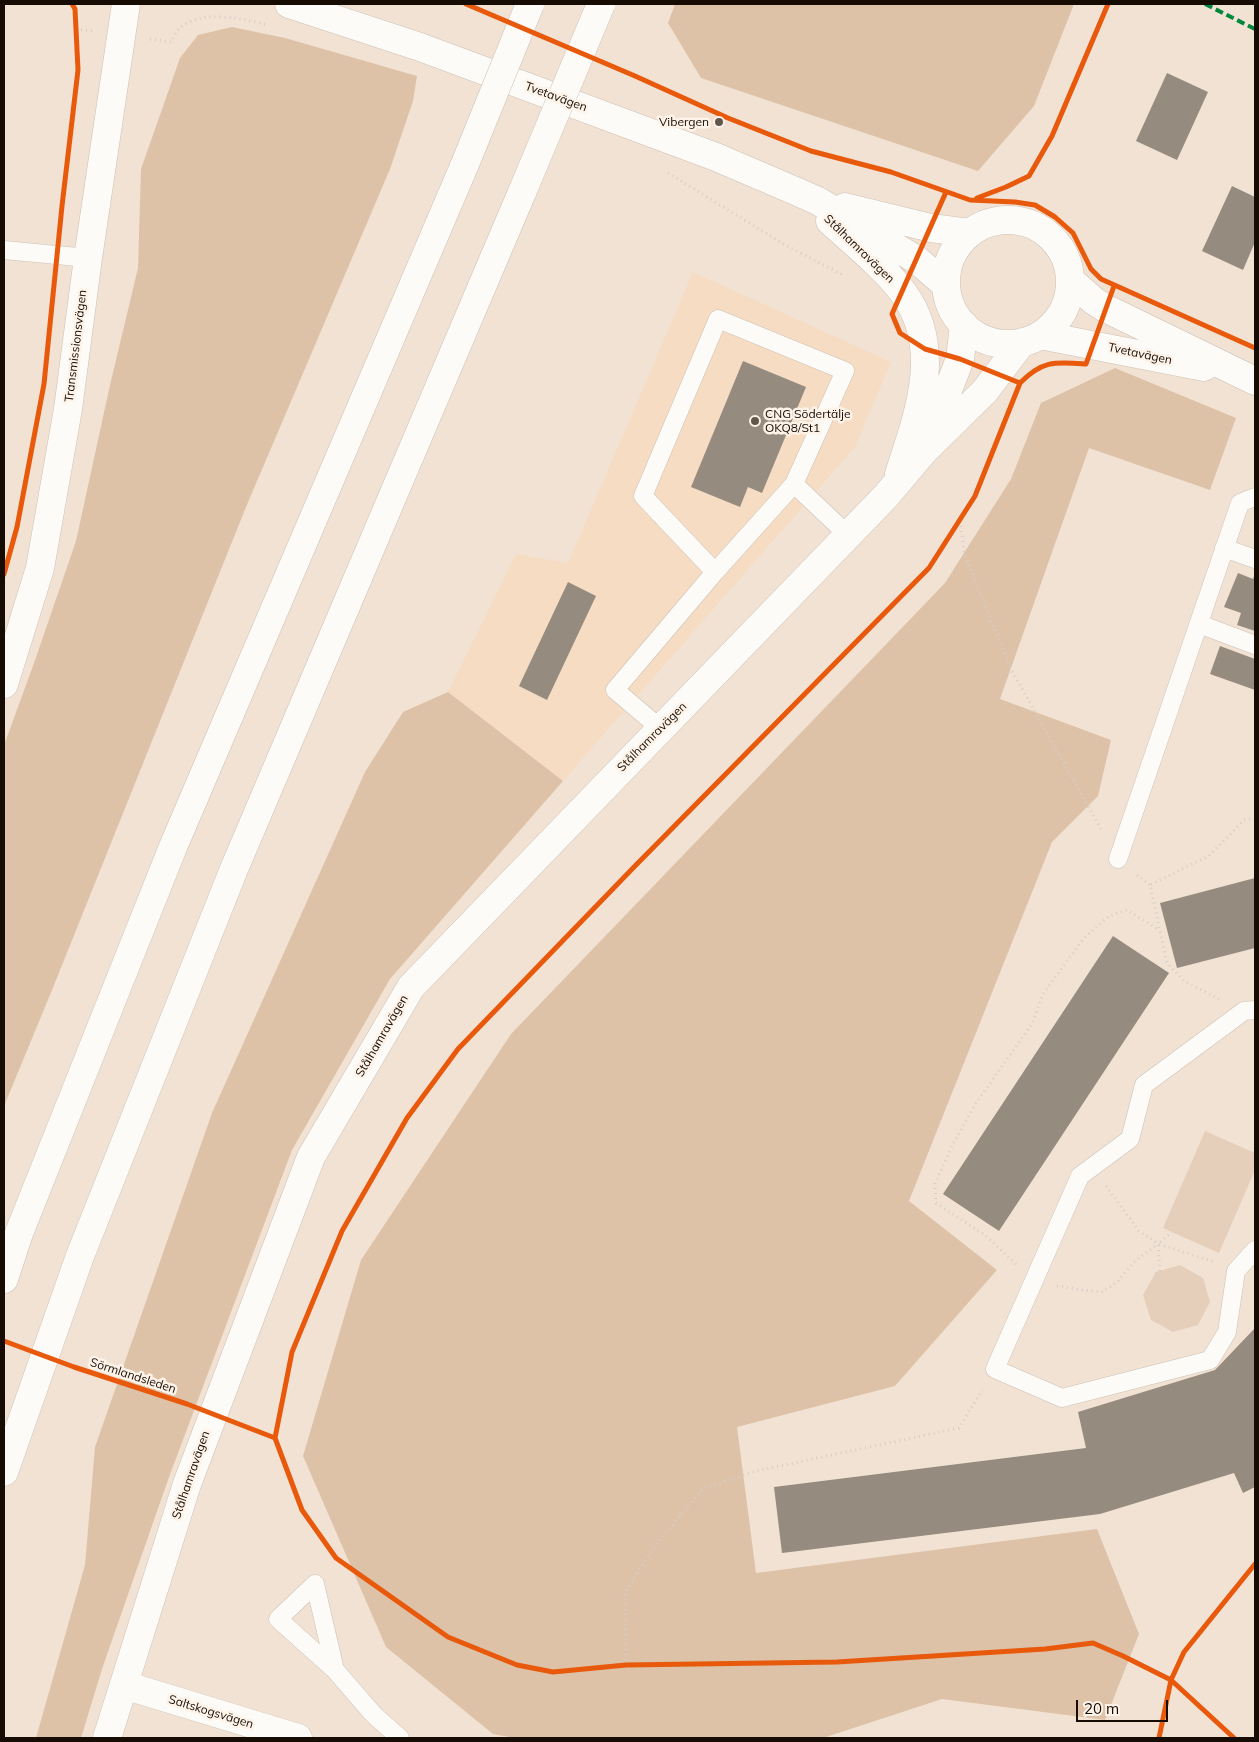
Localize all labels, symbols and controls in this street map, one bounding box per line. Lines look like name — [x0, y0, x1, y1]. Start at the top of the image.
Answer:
street label: Tvetavägen — [523, 79, 589, 115]
place label: Vibergen — [659, 115, 709, 129]
marker: Vibergen — [713, 116, 725, 128]
street label: Stålhamravägen — [821, 212, 897, 286]
street label: Transmissionsvägen — [62, 289, 90, 403]
street label: Tvetavägen — [1107, 340, 1173, 368]
place label: CNG Södertälje OKQ8/St1 — [765, 407, 850, 435]
marker: CNG Södertälje OKQ8/St1 — [749, 415, 761, 427]
street label: Stålhamravägen — [614, 699, 690, 775]
street label: Stålhamravägen — [353, 992, 411, 1080]
street label: Sörmlandsleden — [88, 1355, 178, 1397]
street label: Stålhamravägen — [169, 1429, 213, 1521]
scale bar — [1079, 1690, 1172, 1722]
street label: Saltskogsvägen — [167, 1692, 255, 1732]
text: 20 m — [1084, 1699, 1119, 1718]

